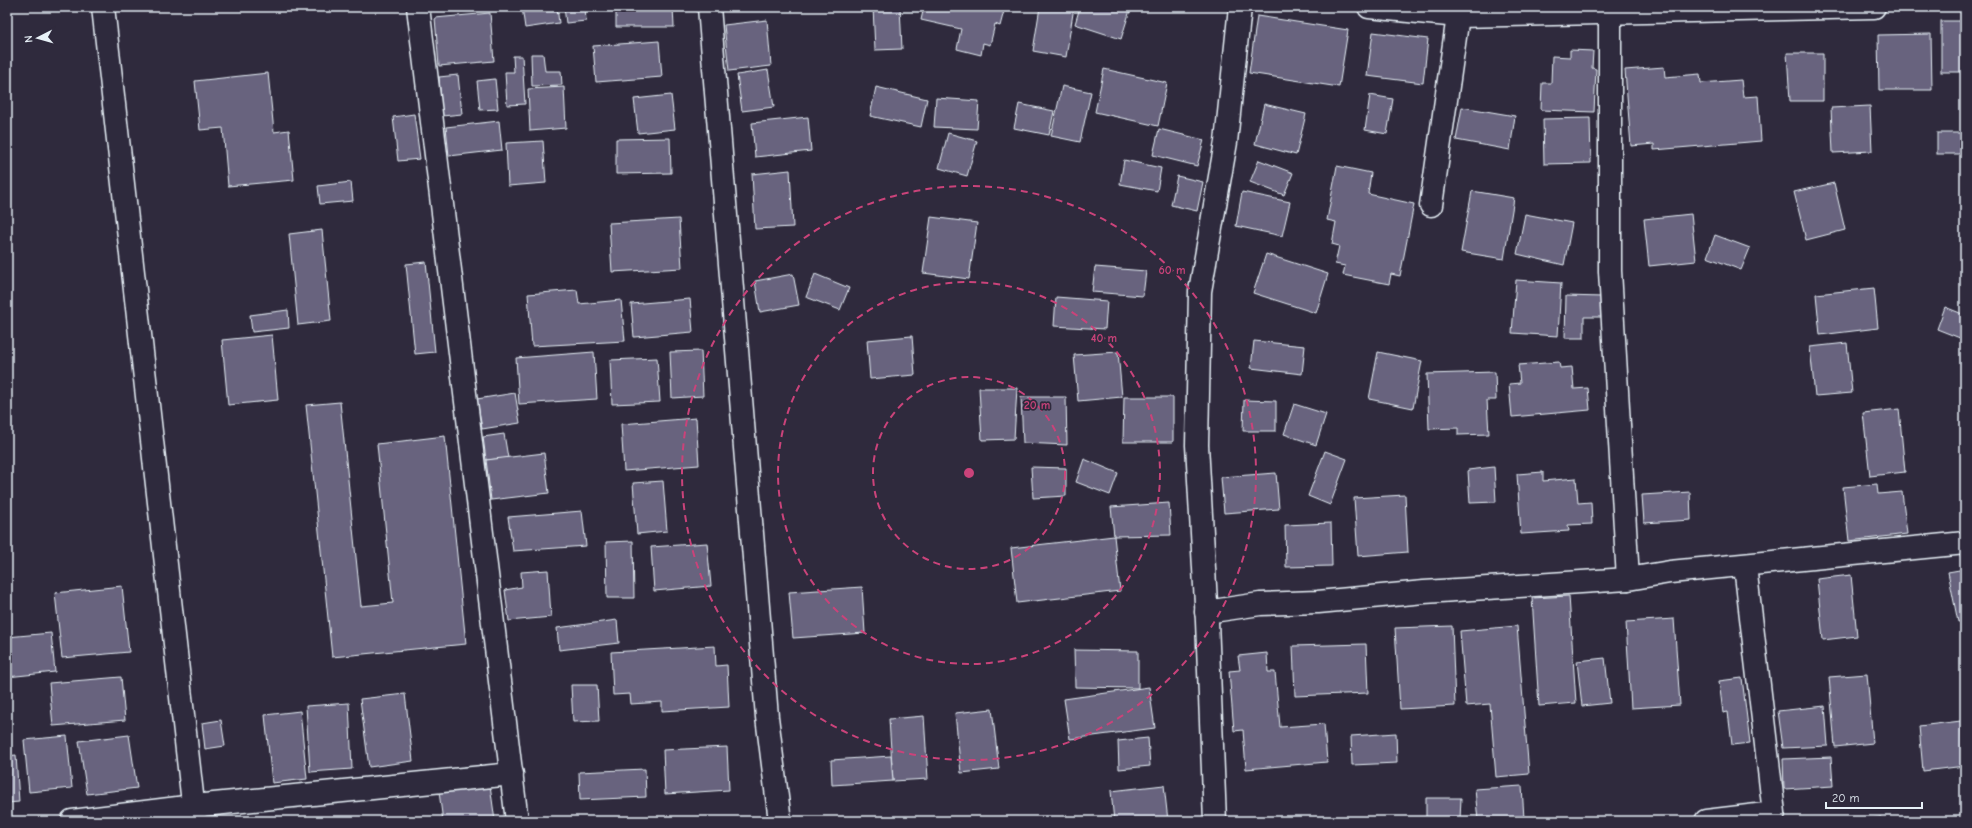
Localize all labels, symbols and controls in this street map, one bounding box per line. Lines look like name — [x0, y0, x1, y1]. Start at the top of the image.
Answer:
north arrow — [18, 18, 58, 58]
text: N — [22, 35, 35, 43]
text: 60 m — [1159, 263, 1185, 277]
text: 40 m — [1091, 331, 1117, 345]
text: 20 m — [1024, 398, 1050, 412]
centre of rings — [962, 466, 976, 480]
scale bar — [1826, 784, 1922, 810]
text: 20 m — [1832, 791, 1860, 805]

